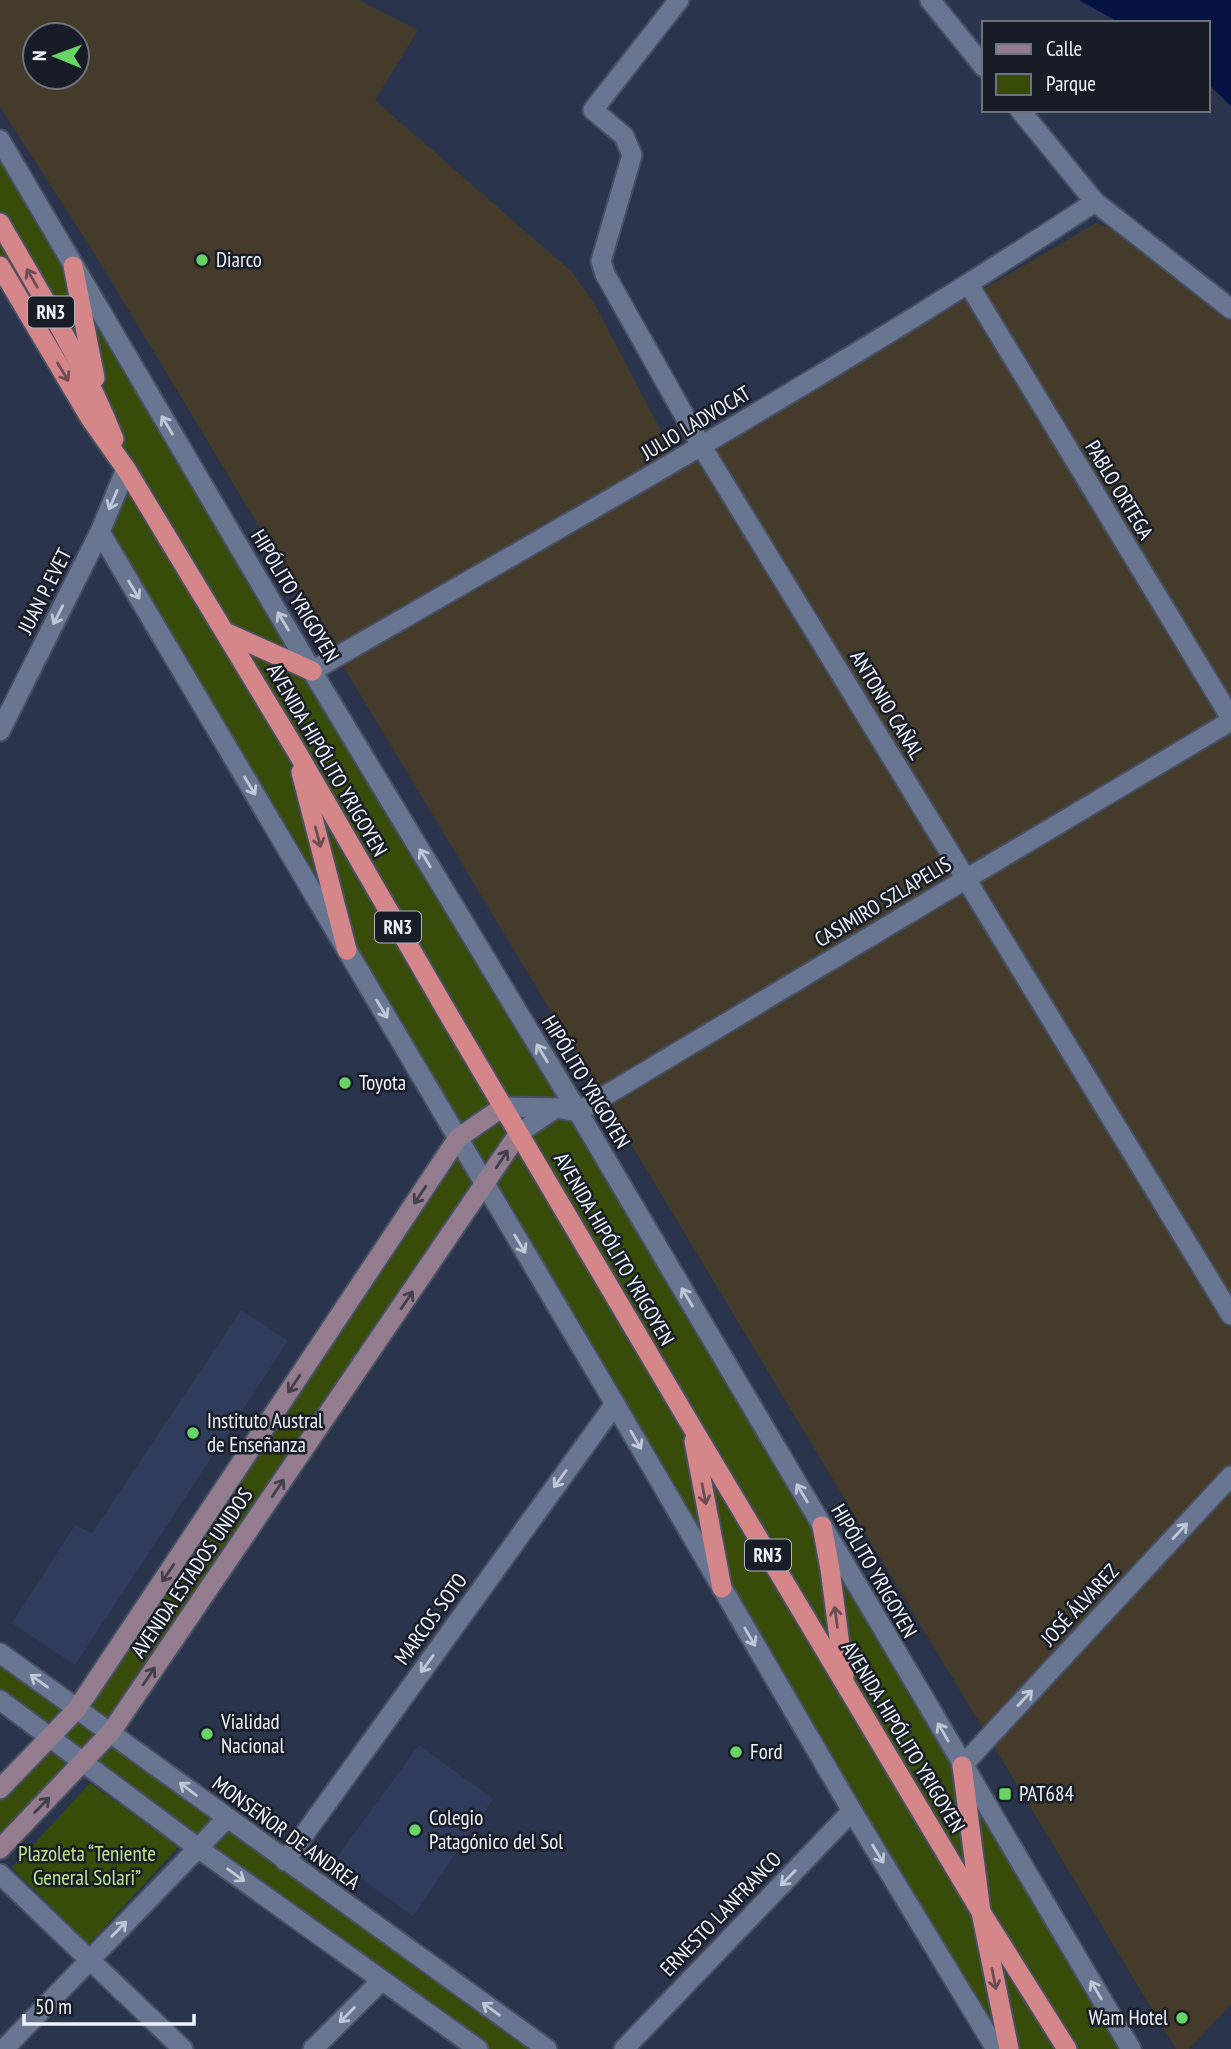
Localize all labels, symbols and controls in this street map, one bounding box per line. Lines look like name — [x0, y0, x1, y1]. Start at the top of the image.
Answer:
north arrow — [21, 21, 91, 91]
legend — [982, 21, 1210, 112]
text: Calle — [1046, 35, 1082, 62]
text: N — [27, 50, 51, 61]
text: Parque — [1046, 70, 1096, 97]
place label: Diarco — [216, 246, 262, 273]
marker: Diarco — [194, 252, 210, 268]
one-way arrow — [25, 269, 39, 289]
road number: RN3 — [28, 296, 74, 328]
one-way arrow — [56, 361, 70, 381]
street label: JULIO LADVOCAT — [635, 379, 756, 466]
one-way arrow — [160, 416, 174, 436]
street label: PABLO ORTEGA — [1079, 435, 1160, 544]
one-way arrow — [106, 489, 119, 511]
street label: HIPÓLITO YRIGOYEN — [245, 524, 346, 667]
street label: JUAN P. EVET — [11, 543, 78, 639]
one-way arrow — [128, 580, 142, 600]
one-way arrow — [51, 604, 65, 624]
one-way arrow — [276, 612, 290, 632]
street label: ANTONIO CAÑAL — [844, 645, 931, 764]
street label: AVENIDA HIPÓLITO YRIGOYEN — [261, 658, 394, 861]
one-way arrow — [243, 776, 257, 796]
one-way arrow — [312, 825, 325, 848]
one-way arrow — [418, 849, 432, 869]
street label: CASIMIRO SZLAPELIS — [809, 850, 956, 953]
road number: RN3 — [375, 911, 421, 942]
one-way arrow — [375, 998, 389, 1018]
street label: HIPÓLITO YRIGOYEN — [536, 1010, 637, 1153]
one-way arrow — [535, 1044, 549, 1064]
place label: Toyota — [359, 1069, 406, 1096]
marker: Toyota — [337, 1075, 353, 1091]
street label: AVENIDA HIPÓLITO YRIGOYEN — [548, 1147, 681, 1350]
one-way arrow — [496, 1150, 510, 1170]
one-way arrow — [413, 1185, 428, 1204]
one-way arrow — [513, 1234, 527, 1254]
one-way arrow — [680, 1288, 694, 1308]
one-way arrow — [400, 1291, 414, 1310]
one-way arrow — [287, 1374, 301, 1393]
place label: Instituto Austral de Enseñanza — [207, 1407, 323, 1458]
marker: Instituto Austral de Enseñanza — [185, 1425, 201, 1441]
one-way arrow — [629, 1430, 643, 1450]
one-way arrow — [553, 1469, 568, 1488]
one-way arrow — [271, 1479, 285, 1498]
one-way arrow — [698, 1482, 711, 1505]
street label: AVENIDA ESTADOS UNIDOS — [125, 1483, 258, 1663]
one-way arrow — [795, 1484, 809, 1504]
street label: HIPÓLITO YRIGOYEN — [825, 1499, 924, 1642]
one-way arrow — [1172, 1523, 1189, 1540]
road number: RN3 — [745, 1540, 791, 1570]
street label: JOSÉ ÁLVAREZ — [1034, 1558, 1124, 1652]
one-way arrow — [160, 1563, 175, 1582]
street label: MARCOS SOTO — [388, 1568, 473, 1670]
one-way arrow — [830, 1606, 843, 1628]
one-way arrow — [743, 1626, 757, 1646]
street label: AVENIDA HIPÓLITO YRIGOYEN — [836, 1636, 971, 1837]
one-way arrow — [420, 1654, 434, 1673]
one-way arrow — [142, 1667, 157, 1686]
one-way arrow — [30, 1674, 49, 1688]
one-way arrow — [1017, 1690, 1034, 1707]
place label: Vialidad Nacional — [220, 1708, 284, 1759]
one-way arrow — [935, 1722, 949, 1742]
marker: Vialidad Nacional — [199, 1726, 215, 1742]
place label: Ford — [750, 1738, 783, 1765]
marker: Ford — [728, 1744, 744, 1760]
street label: MONSEÑOR DE ANDREA — [207, 1770, 366, 1896]
place label: PAT684 — [1019, 1780, 1074, 1807]
one-way arrow — [179, 1782, 198, 1797]
marker: PAT684 — [997, 1786, 1013, 1802]
one-way arrow — [33, 1797, 50, 1814]
place label: Colegio Patagónico del Sol — [429, 1804, 563, 1855]
marker: Colegio Patagónico del Sol — [407, 1822, 423, 1838]
park label: Plazoleta “Teniente General Solari” — [18, 1840, 156, 1891]
one-way arrow — [871, 1843, 885, 1863]
street label: ERNESTO LANFRANCO — [654, 1846, 787, 1982]
one-way arrow — [226, 1868, 245, 1883]
one-way arrow — [779, 1869, 796, 1886]
one-way arrow — [110, 1920, 127, 1937]
one-way arrow — [987, 1967, 1001, 1990]
one-way arrow — [1089, 1981, 1103, 2001]
scale bar — [24, 1982, 194, 2026]
text: 50 m — [35, 1993, 72, 2020]
one-way arrow — [482, 2002, 501, 2016]
place label: Wam Hotel — [1089, 2004, 1168, 2031]
one-way arrow — [339, 2007, 356, 2024]
marker: Wam Hotel — [1174, 2010, 1190, 2026]

